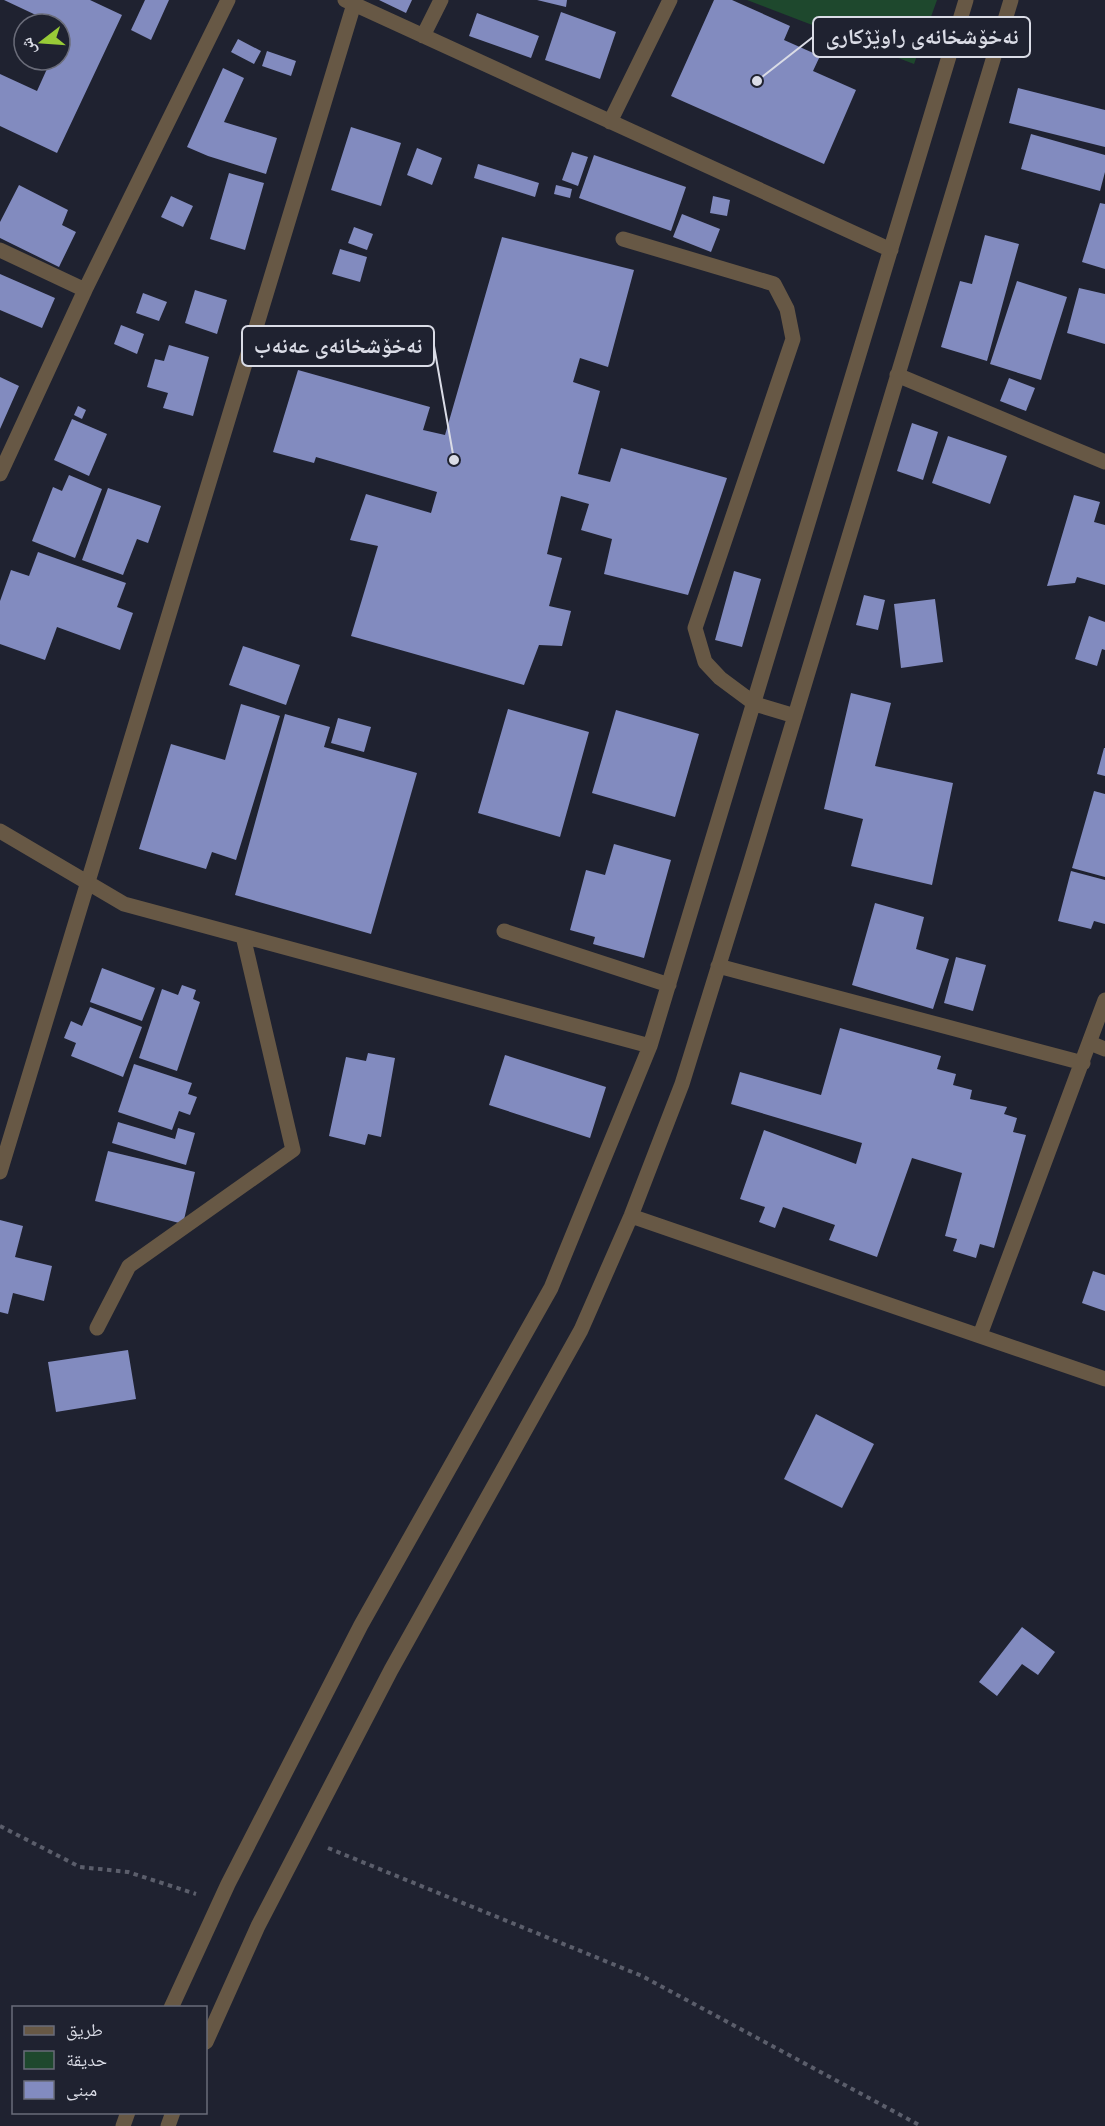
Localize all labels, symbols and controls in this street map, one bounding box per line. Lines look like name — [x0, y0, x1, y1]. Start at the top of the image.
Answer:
north arrow — [12, 12, 72, 72]
callout: نەخۆشخانەی راوێژکاری — [813, 17, 1030, 57]
text: نەخۆشخانەی راوێژکاری — [825, 23, 1019, 50]
text: ش — [17, 35, 40, 57]
callout: نەخۆشخانەی عەنەب — [242, 326, 434, 366]
text: نەخۆشخانەی عەنەب — [254, 332, 422, 359]
legend — [12, 2006, 207, 2114]
text: طريق — [66, 2019, 103, 2041]
text: حديقة — [66, 2049, 107, 2070]
text: مبنى — [66, 2079, 97, 2101]

